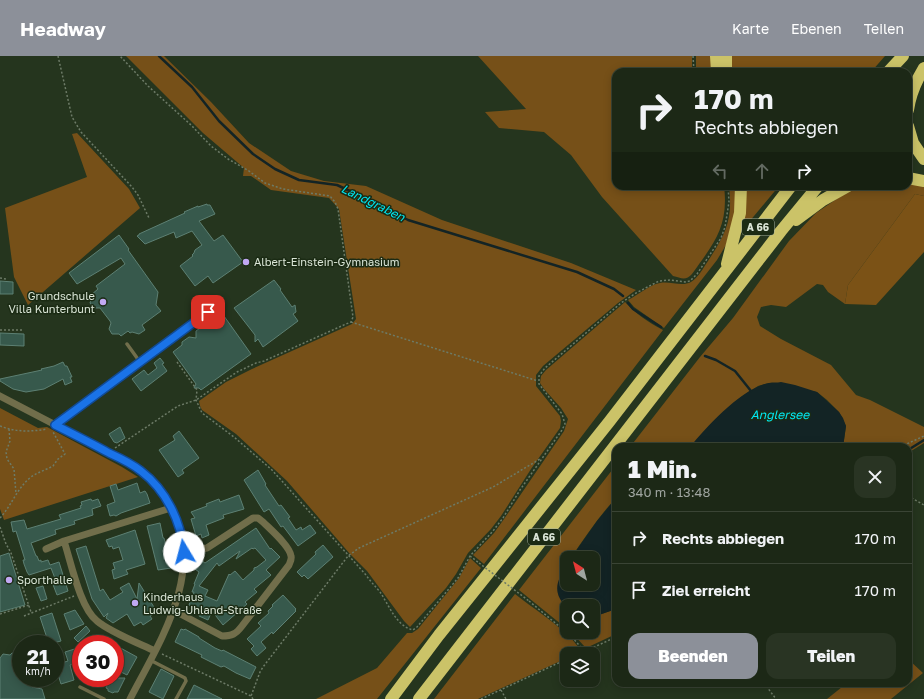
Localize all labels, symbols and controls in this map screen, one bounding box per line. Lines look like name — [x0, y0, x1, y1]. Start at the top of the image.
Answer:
text: Headway — [20, 17, 106, 40]
text: Karte — [732, 20, 769, 37]
text: Ebenen — [791, 20, 842, 37]
text: Teilen — [864, 20, 904, 37]
text: 170 m — [694, 82, 773, 115]
icon: right — [628, 84, 680, 136]
text: Rechts abbiegen — [694, 116, 839, 138]
icon: left — [709, 160, 731, 182]
icon: ahead — [751, 160, 773, 182]
icon: right — [793, 160, 815, 182]
water label: Landgraben — [339, 181, 408, 225]
road number: A 66 — [742, 219, 774, 235]
place label: Albert-Einstein-Gymnasium — [254, 255, 399, 268]
marker: Albert-Einstein-Gymnasium — [241, 257, 251, 267]
place label: Grundschule Villa Kunterbunt — [8, 289, 95, 315]
pin — [191, 295, 225, 329]
marker: Grundschule Villa Kunterbunt — [98, 297, 108, 307]
icon: arrive — [197, 301, 219, 323]
water label: Anglersee — [751, 407, 810, 422]
text: 1 Min. — [628, 454, 698, 483]
button: close — [854, 456, 896, 498]
text: 340 m · 13:48 — [628, 484, 710, 500]
icon: right — [628, 527, 650, 549]
road number: A 66 — [528, 529, 560, 545]
text: Rechts abbiegen — [662, 529, 784, 547]
text: 170 m — [854, 529, 896, 547]
position arrow — [163, 531, 205, 573]
north arrow — [560, 551, 600, 591]
map controls — [560, 551, 600, 687]
place label: Sporthalle — [17, 573, 73, 586]
marker: Sporthalle — [4, 575, 14, 585]
icon: arrive — [628, 579, 650, 601]
text: Ziel erreicht — [662, 581, 750, 599]
text: 170 m — [854, 581, 896, 599]
place label: Kinderhaus Ludwig-Uhland-Straße — [143, 590, 262, 616]
marker: Kinderhaus Ludwig-Uhland-Straße — [130, 598, 140, 608]
button: search — [560, 599, 600, 639]
button: Beenden — [628, 633, 758, 679]
button: Teilen — [766, 633, 896, 679]
speed limit sign: 30 — [72, 635, 124, 687]
text: 21 — [27, 644, 49, 668]
button: layers — [560, 647, 600, 687]
text: km/h — [25, 665, 51, 677]

